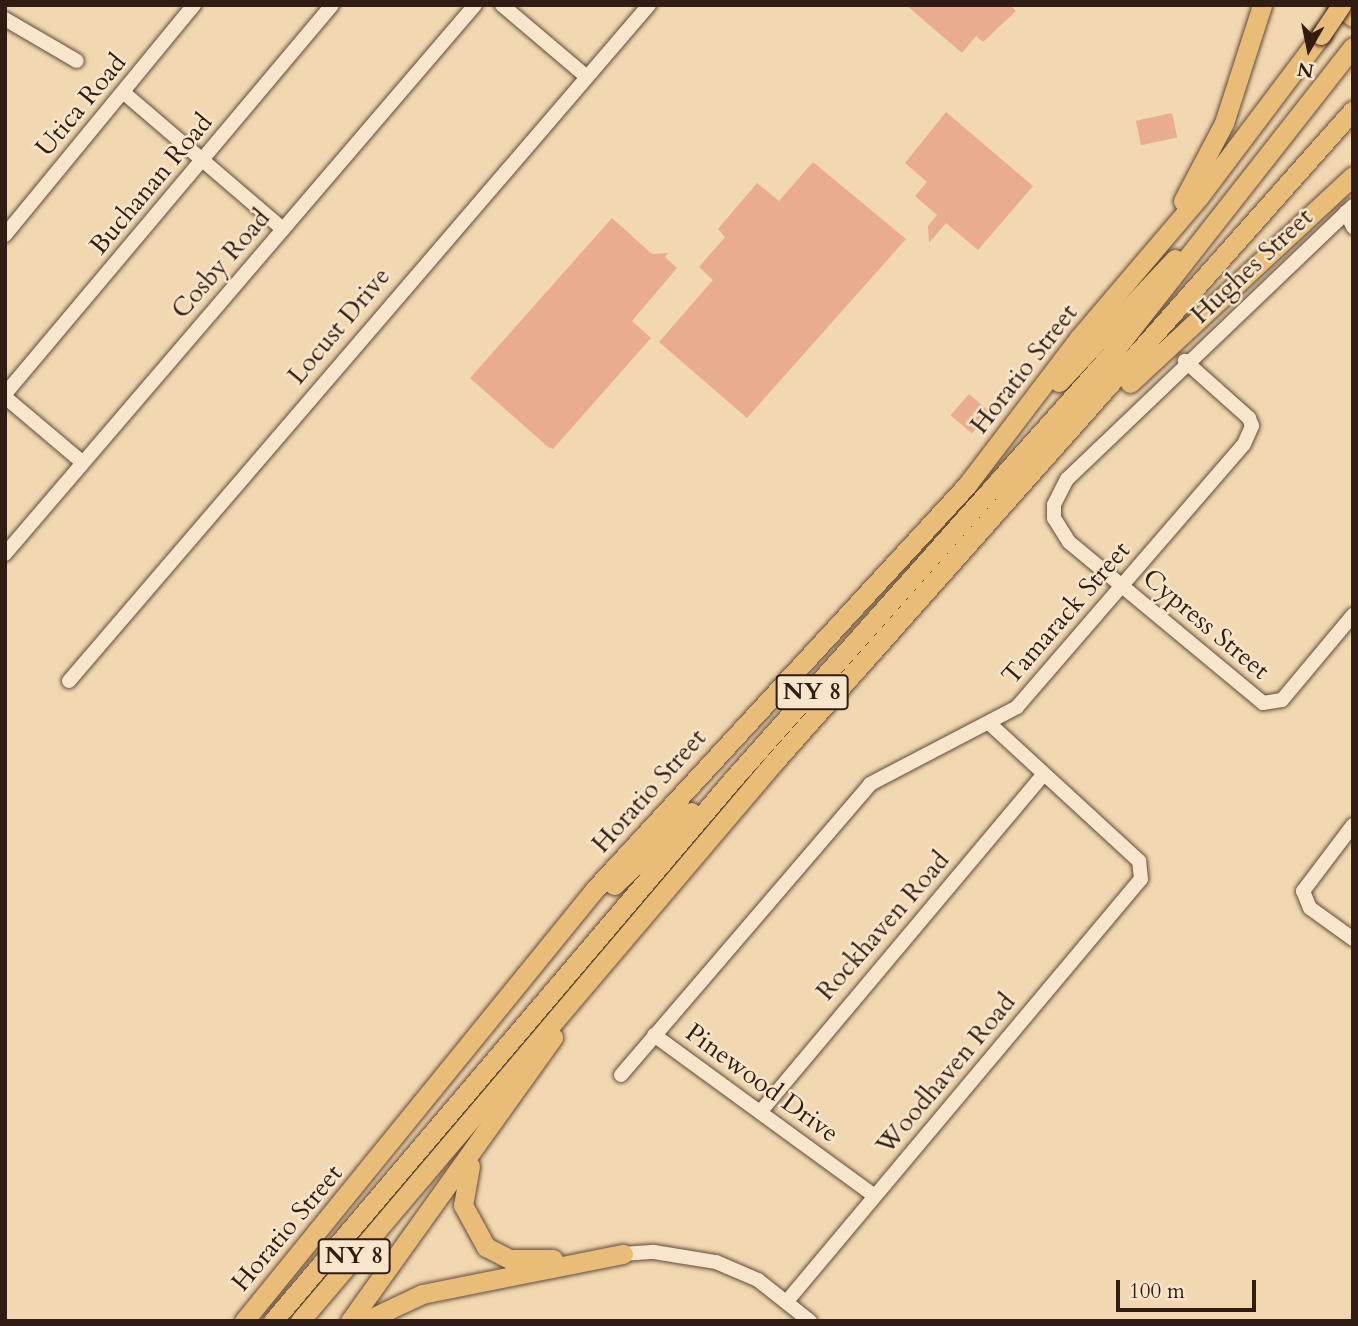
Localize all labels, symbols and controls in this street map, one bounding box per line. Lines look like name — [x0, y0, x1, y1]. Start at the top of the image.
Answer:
north arrow — [1274, 14, 1344, 84]
street label: Utica Road — [29, 47, 133, 163]
text: N — [1296, 56, 1316, 84]
street label: Buchanan Road — [83, 107, 219, 261]
street label: Hughes Street — [1185, 202, 1319, 330]
street label: Cosby Road — [165, 203, 277, 325]
street label: Locust Drive — [281, 261, 397, 391]
street label: Horatio Street — [964, 298, 1084, 440]
street label: Tamarack Street — [995, 535, 1137, 691]
street label: Cypress Street — [1136, 562, 1276, 686]
road number: NY 8 — [775, 672, 849, 712]
street label: Horatio Street — [585, 723, 713, 859]
street label: Rockhaven Road — [810, 845, 956, 1007]
street label: Woodhaven Road — [870, 987, 1022, 1161]
street label: Pinewood Drive — [679, 1017, 845, 1149]
street label: Horatio Street — [225, 1158, 349, 1298]
road number: NY 8 — [317, 1236, 391, 1276]
scale bar — [1120, 1266, 1260, 1310]
text: 100 m — [1129, 1277, 1185, 1306]

